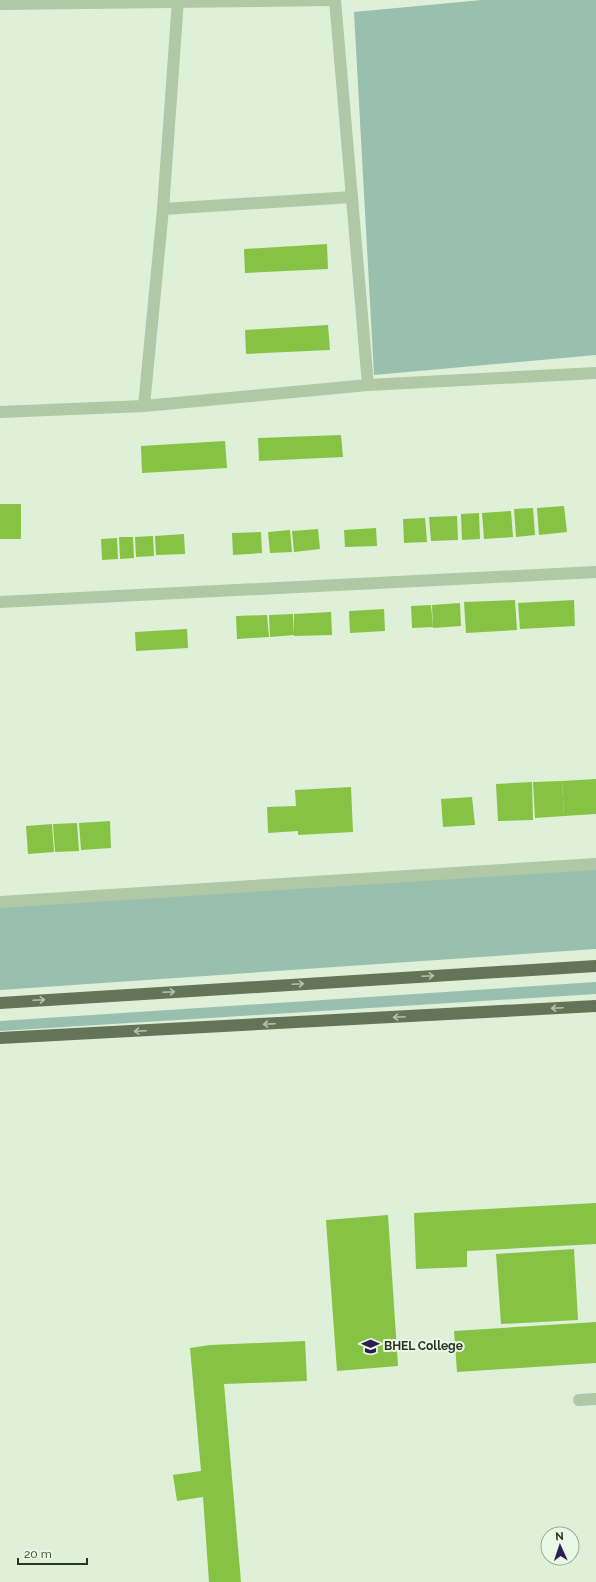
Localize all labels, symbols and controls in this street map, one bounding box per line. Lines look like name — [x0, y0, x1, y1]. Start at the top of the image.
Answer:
one-way arrow — [421, 973, 434, 980]
one-way arrow — [291, 981, 304, 988]
one-way arrow — [162, 989, 175, 996]
one-way arrow — [32, 997, 45, 1004]
one-way arrow — [551, 1005, 564, 1012]
one-way arrow — [393, 1013, 406, 1020]
one-way arrow — [263, 1020, 276, 1027]
one-way arrow — [134, 1027, 147, 1034]
school or university icon: BHEL College — [361, 1336, 381, 1356]
place label: BHEL College — [384, 1339, 463, 1353]
north arrow — [540, 1526, 580, 1566]
text: N — [555, 1530, 564, 1543]
scale bar — [18, 1540, 87, 1566]
text: 20 m — [24, 1547, 52, 1561]

